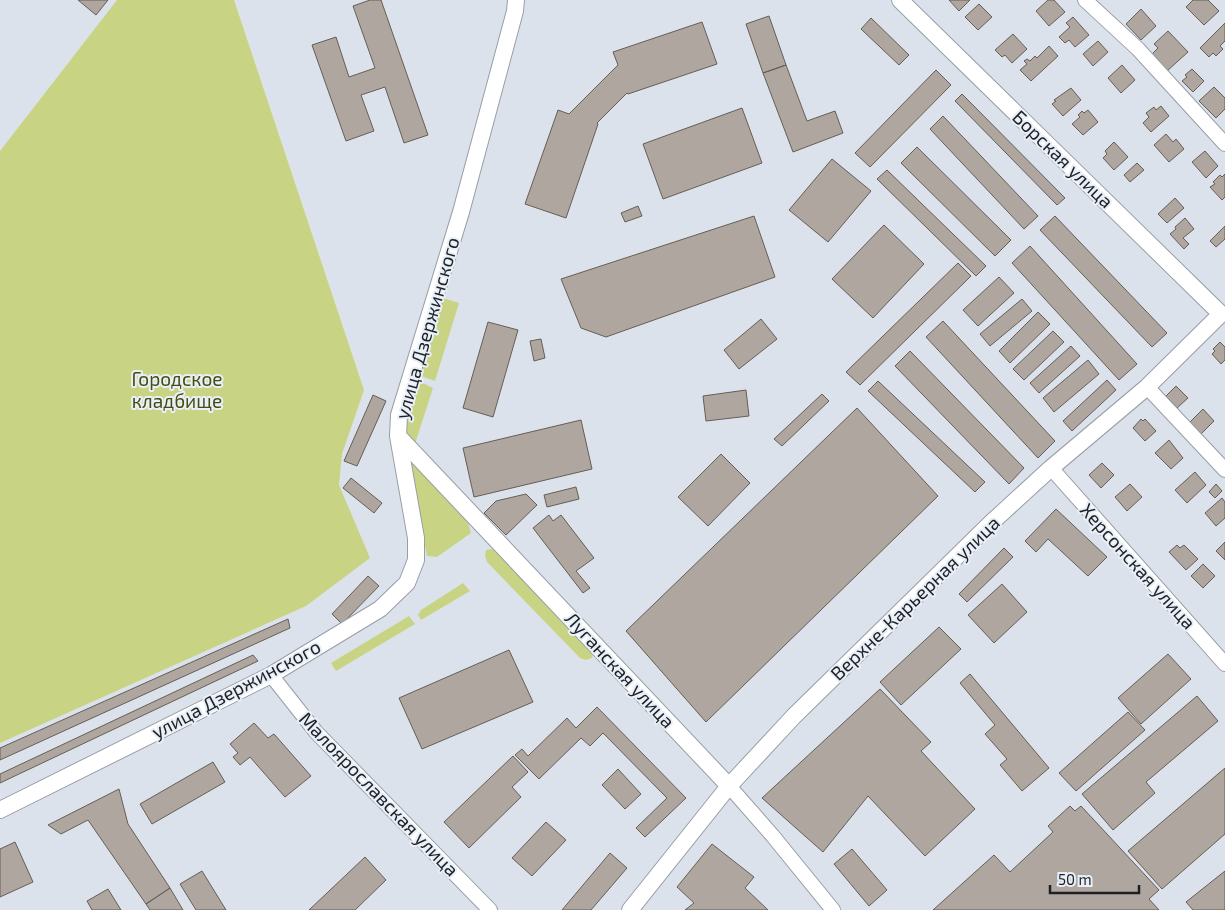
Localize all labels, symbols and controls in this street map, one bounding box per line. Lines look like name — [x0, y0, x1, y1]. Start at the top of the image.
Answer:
street label: Борская улица — [1008, 105, 1118, 213]
street label: улица Дзержинского — [390, 234, 464, 422]
park label: Городское кладбище — [131, 367, 223, 412]
street label: Херсонская улица — [1075, 498, 1201, 634]
street label: Верхне-Карьерная улица — [825, 511, 1005, 685]
street label: Луганская улица — [560, 607, 680, 733]
street label: улица Дзержинского — [147, 634, 325, 744]
street label: Малоярославская улица — [294, 707, 464, 881]
scale bar — [1050, 862, 1139, 894]
text: 50 m — [1058, 870, 1092, 888]

